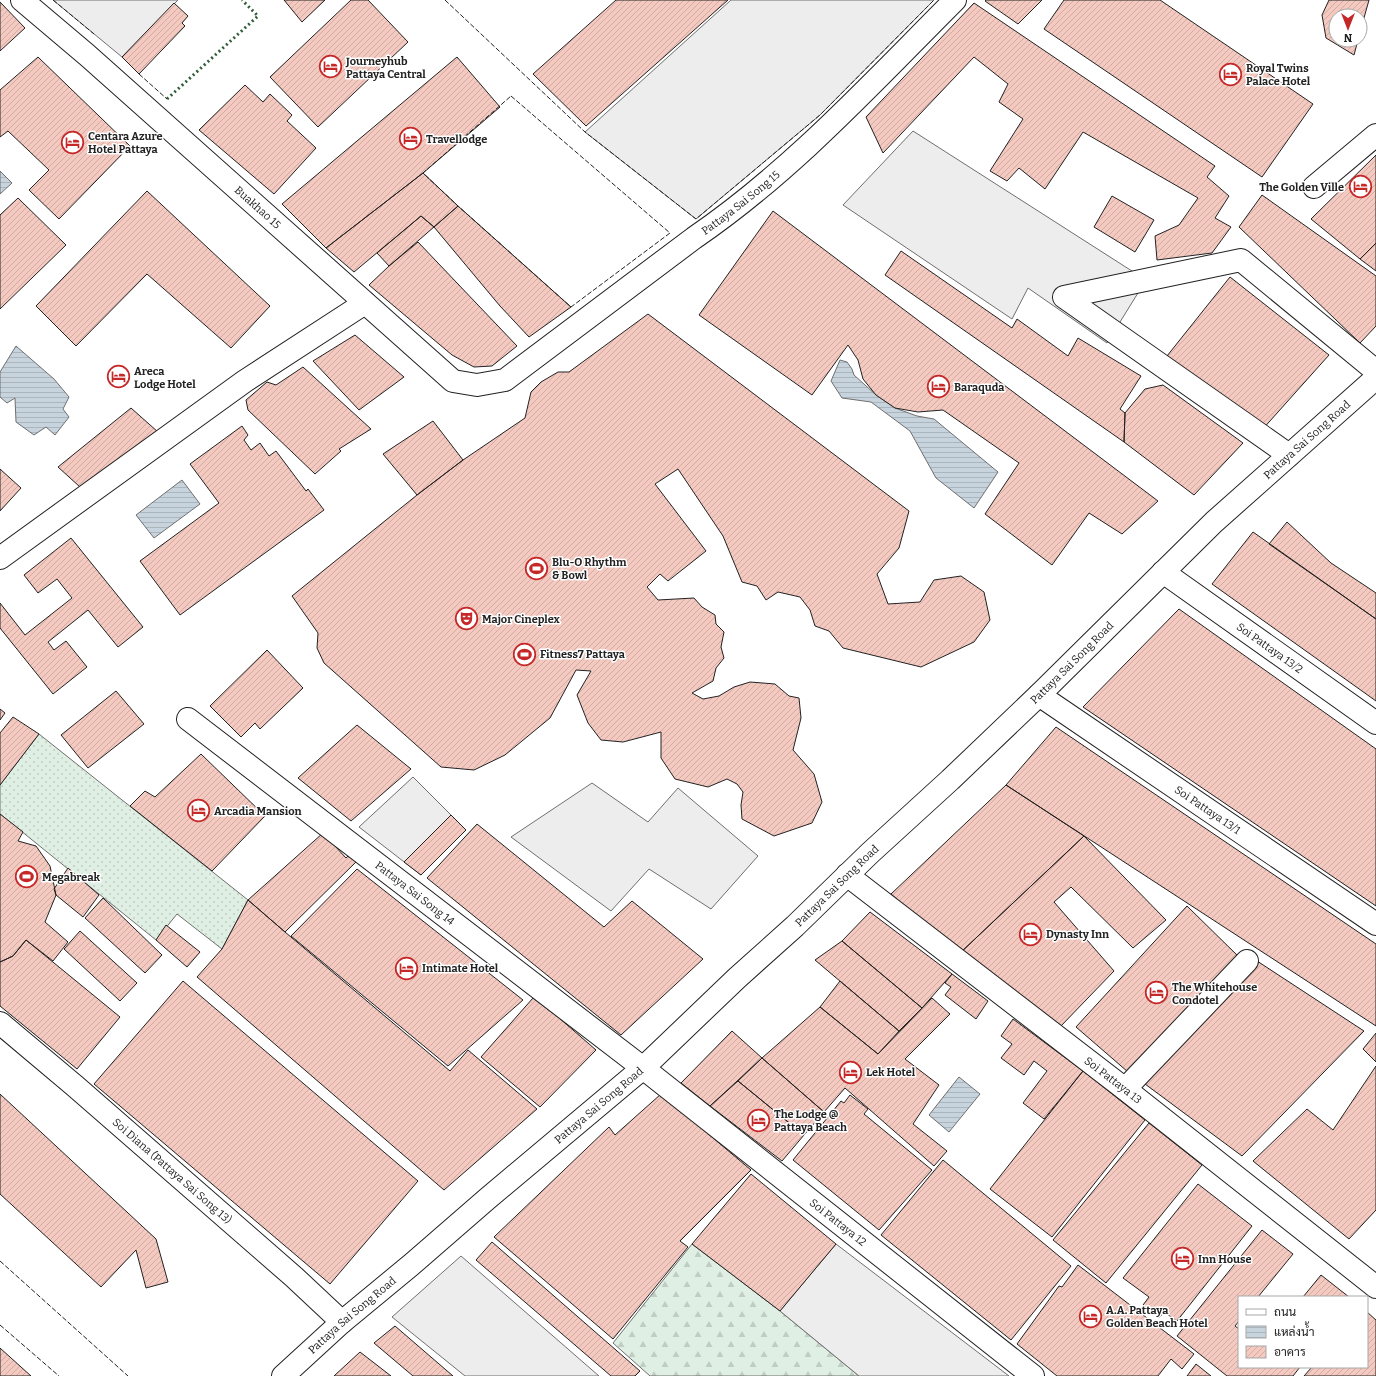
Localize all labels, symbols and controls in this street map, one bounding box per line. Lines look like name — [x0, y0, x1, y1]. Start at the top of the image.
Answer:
north arrow — [1328, 8, 1368, 48]
text: N — [1343, 31, 1352, 44]
hotel icon: Journeyhub Pattaya Central — [318, 54, 344, 80]
place label: Journeyhub Pattaya Central — [345, 55, 426, 81]
hotel icon: Royal Twins Palace Hotel — [1217, 61, 1243, 87]
place label: Royal Twins Palace Hotel — [1246, 62, 1311, 88]
hotel icon: Travellodge — [397, 126, 423, 152]
hotel icon: Centara Azure Hotel Pattaya — [59, 129, 85, 155]
place label: Centara Azure Hotel Pattaya — [88, 130, 162, 156]
place label: Travellodge — [426, 133, 487, 146]
street label: Pattaya Sai Song 15 — [699, 168, 783, 238]
hotel icon: The Golden Ville — [1347, 174, 1373, 200]
place label: The Golden Ville — [1259, 181, 1344, 194]
street label: Buakhao 15 — [232, 184, 283, 232]
hotel icon: Areca Lodge Hotel — [106, 364, 132, 390]
place label: Areca Lodge Hotel — [134, 365, 196, 391]
hotel icon: Baraquda — [925, 374, 951, 400]
place label: Baraquda — [954, 381, 1005, 394]
street label: Pattaya Sai Song Road — [1261, 398, 1353, 482]
sports icon: Blu-O Rhythm & Bowl — [524, 555, 550, 581]
place label: Blu-O Rhythm & Bowl — [552, 556, 627, 582]
theatre icon: Major Cineplex — [454, 606, 480, 632]
place label: Major Cineplex — [482, 613, 561, 626]
street label: Pattaya Sai Song Road — [1028, 619, 1117, 707]
street label: Soi Pattaya 13/2 — [1234, 620, 1305, 676]
sports icon: Fitness7 Pattaya — [511, 641, 537, 667]
place label: Fitness7 Pattaya — [540, 648, 626, 661]
street label: Soi Pattaya 13/1 — [1172, 783, 1243, 837]
hotel icon: Arcadia Mansion — [185, 798, 211, 824]
place label: Arcadia Mansion — [214, 805, 302, 818]
street label: Pattaya Sai Song Road — [792, 842, 882, 929]
street label: Pattaya Sai Song 14 — [372, 859, 457, 928]
sports icon: Megabreak — [13, 864, 39, 890]
place label: Megabreak — [42, 871, 101, 884]
hotel icon: Dynasty Inn — [1018, 921, 1044, 947]
place label: Dynasty Inn — [1046, 928, 1109, 941]
hotel icon: Intimate Hotel — [393, 955, 419, 981]
place label: Intimate Hotel — [422, 962, 499, 975]
hotel icon: The Whitehouse Condotel — [1144, 980, 1170, 1006]
place label: The Whitehouse Condotel — [1172, 981, 1257, 1007]
street label: Soi Pattaya 13 — [1082, 1054, 1144, 1107]
hotel icon: Lek Hotel — [837, 1059, 863, 1085]
street label: Pattaya Sai Song Road — [552, 1064, 646, 1146]
place label: Lek Hotel — [866, 1066, 916, 1079]
hotel icon: The Lodge @ Pattaya Beach — [745, 1107, 771, 1133]
place label: The Lodge @ Pattaya Beach — [774, 1108, 847, 1134]
street label: Soi Diana (Pattaya Sai Song 13) — [110, 1116, 234, 1227]
street label: Soi Pattaya 12 — [807, 1196, 869, 1249]
hotel icon: Inn House — [1170, 1246, 1196, 1272]
place label: Inn House — [1198, 1253, 1251, 1266]
street label: Pattaya Sai Song Road — [306, 1274, 399, 1357]
legend — [1238, 1296, 1368, 1368]
hotel icon: A.A. Pattaya Golden Beach Hotel — [1078, 1303, 1104, 1329]
place label: A.A. Pattaya Golden Beach Hotel — [1106, 1304, 1208, 1330]
text: ถนน — [1274, 1305, 1297, 1319]
text: แหล่งน้ำ — [1274, 1321, 1314, 1339]
text: อาคาร — [1274, 1345, 1306, 1359]

